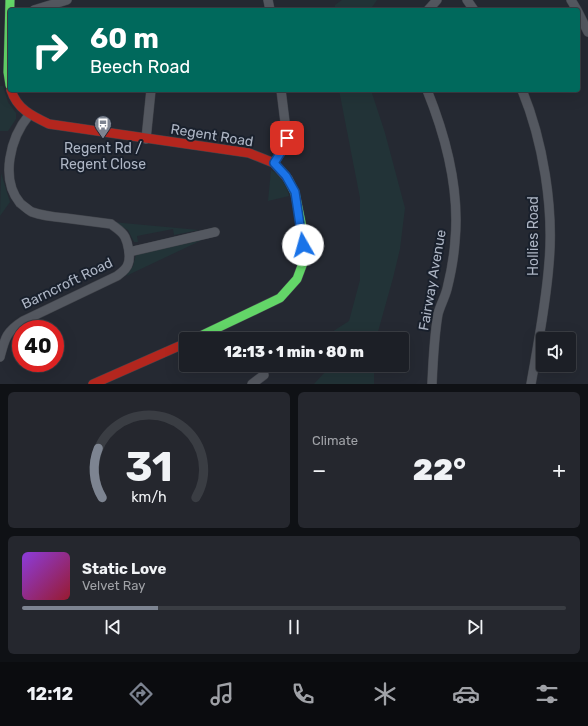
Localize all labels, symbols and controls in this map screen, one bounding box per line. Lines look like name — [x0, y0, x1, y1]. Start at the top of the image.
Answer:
text: 60 m — [90, 22, 159, 55]
icon: right — [24, 24, 76, 76]
text: Beech Road — [90, 56, 190, 78]
bus stop icon: Regent Rd / Regent Close — [93, 114, 113, 139]
street label: Regent Road — [169, 121, 255, 150]
pin — [270, 121, 304, 155]
icon: arrive — [276, 127, 298, 149]
place label: Regent Rd / Regent Close — [60, 140, 146, 173]
street label: Hollies Road — [525, 196, 542, 276]
position arrow — [282, 224, 324, 266]
street label: Fairway Avenue — [415, 228, 450, 332]
street label: Barncroft Road — [19, 254, 116, 313]
speed limit sign: 40 — [12, 320, 64, 372]
map controls — [536, 332, 576, 372]
button: sound — [536, 332, 576, 372]
text: 12:13 · 1 min · 80 m — [224, 343, 364, 361]
text: Climate — [312, 433, 358, 448]
text: 31 — [125, 442, 173, 491]
text: 22° — [413, 452, 466, 488]
text: − — [312, 457, 326, 484]
text: + — [552, 457, 566, 484]
text: km/h — [131, 489, 167, 506]
text: Static Love — [82, 560, 166, 578]
text: Velvet Ray — [82, 578, 145, 593]
icon: previous — [102, 616, 124, 638]
icon: pause — [283, 616, 305, 638]
icon: next — [464, 616, 486, 638]
icon: directions — [127, 680, 155, 708]
icon: music — [208, 680, 236, 708]
icon: phone — [289, 680, 317, 708]
icon: climate — [371, 680, 399, 708]
icon: car — [452, 680, 480, 708]
icon: filters — [533, 680, 561, 708]
text: 12:12 — [27, 683, 73, 705]

